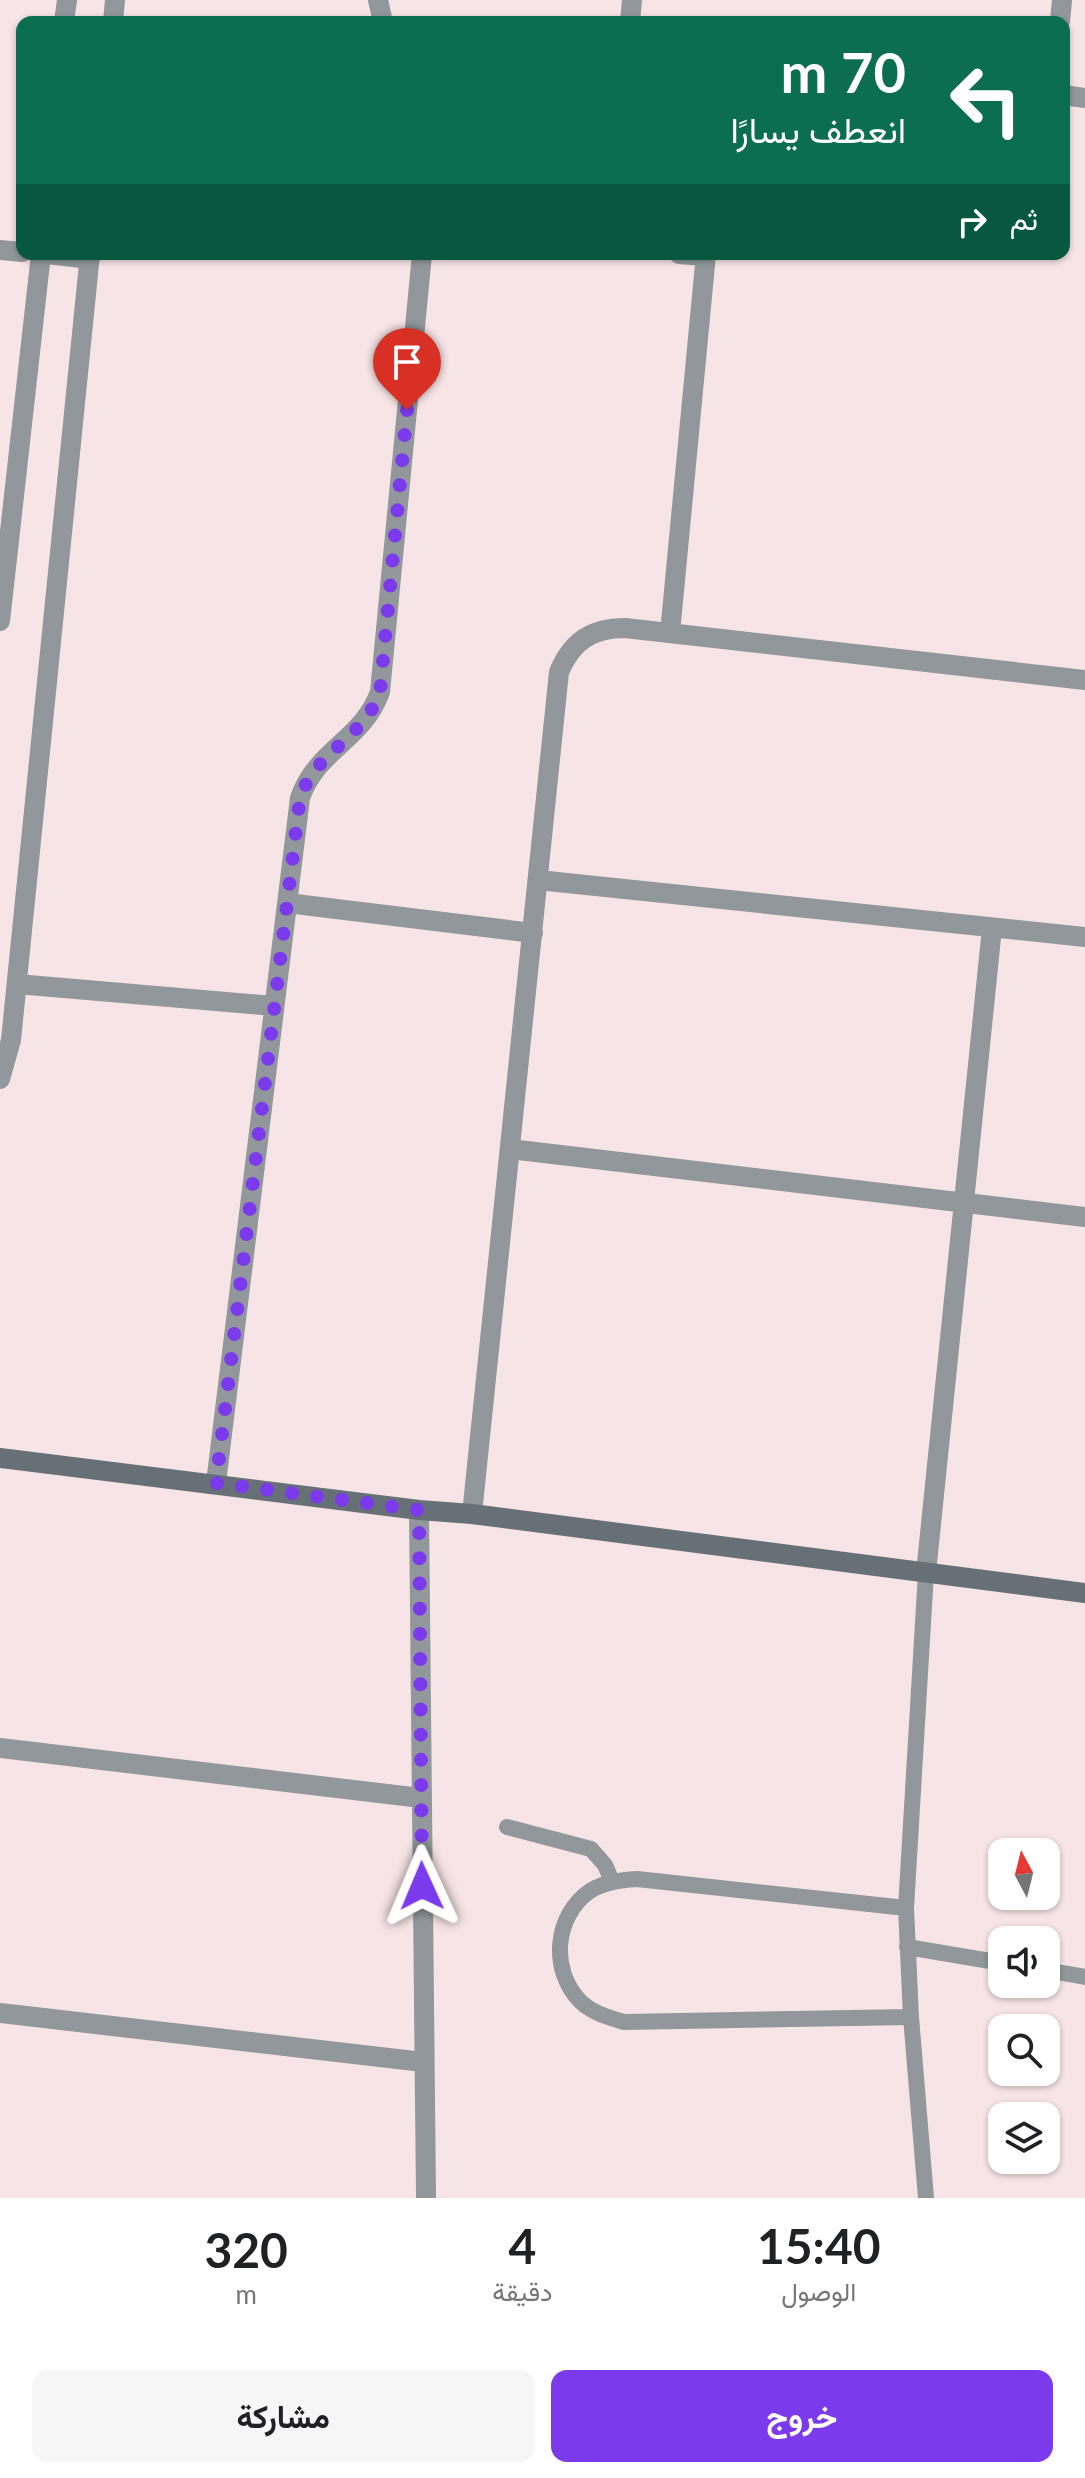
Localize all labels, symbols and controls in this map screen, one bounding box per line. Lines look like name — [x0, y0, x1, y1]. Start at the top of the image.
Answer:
text: 70 m — [781, 38, 906, 105]
icon: left — [934, 48, 1038, 152]
text: انعطف يسارًا — [731, 107, 906, 151]
icon: right — [950, 200, 994, 244]
text: ثم — [1010, 200, 1038, 236]
pin — [373, 328, 441, 410]
icon: arrive — [385, 340, 429, 384]
north arrow — [988, 1838, 1060, 1910]
map controls — [988, 1838, 1060, 2174]
position arrow — [380, 1844, 464, 1928]
button: sound — [988, 1926, 1060, 1998]
button: search — [988, 2014, 1060, 2086]
button: layers — [988, 2102, 1060, 2174]
text: 4 — [509, 2217, 536, 2274]
text: 15:40 — [757, 2217, 881, 2274]
text: 320 — [204, 2221, 288, 2278]
text: دقيقة — [492, 2275, 553, 2307]
text: الوصول — [781, 2275, 856, 2307]
text: m — [235, 2278, 257, 2310]
button: مشاركة — [32, 2370, 535, 2462]
button: خروج — [551, 2370, 1053, 2462]

